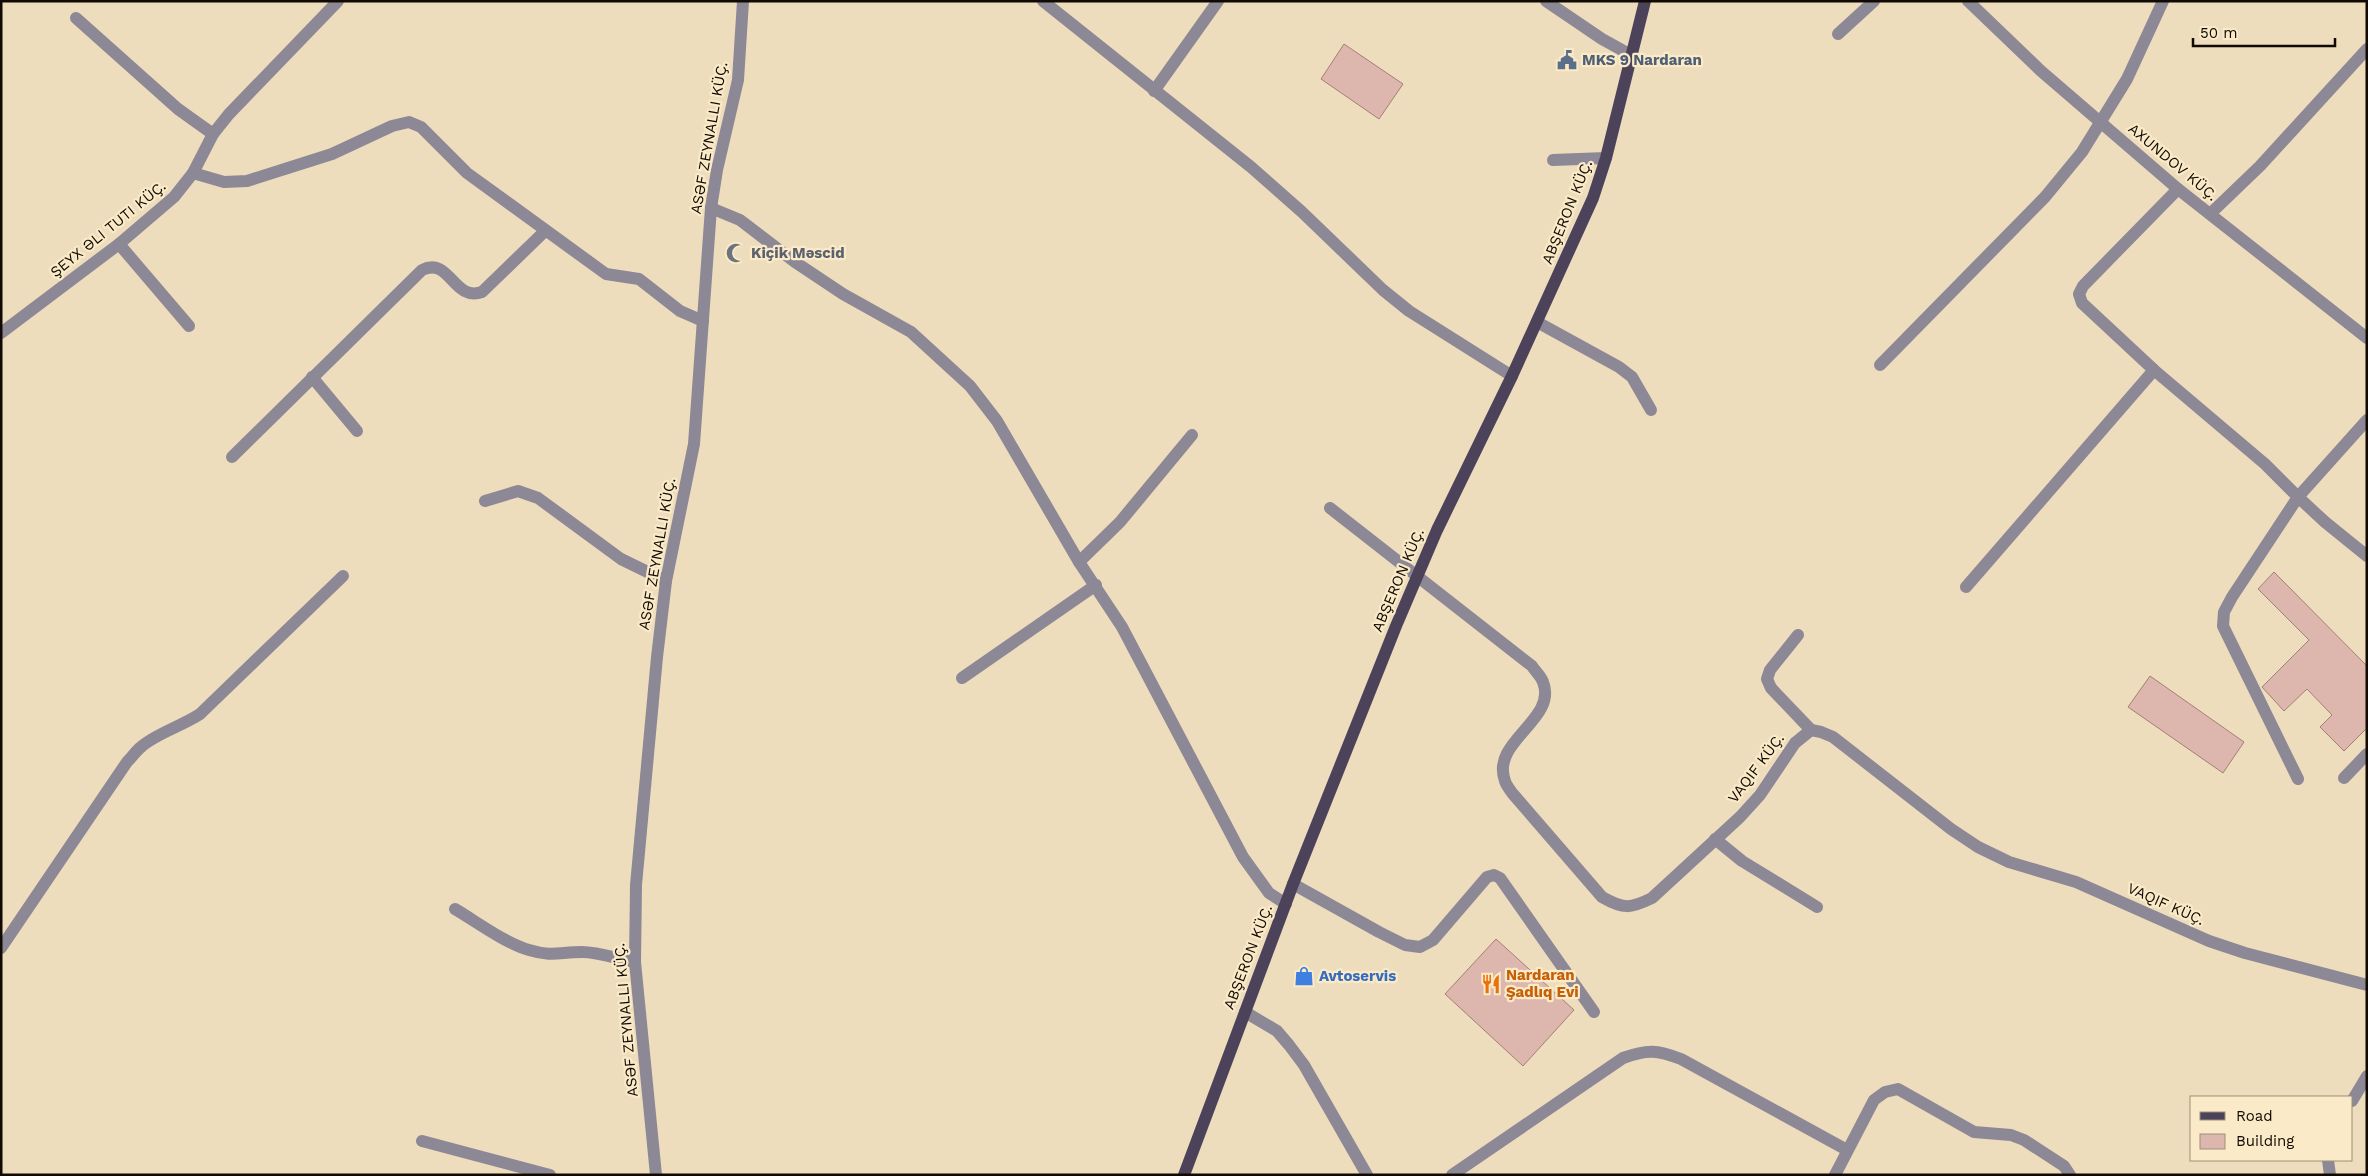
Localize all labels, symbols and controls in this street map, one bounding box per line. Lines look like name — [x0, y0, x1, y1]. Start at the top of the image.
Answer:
scale bar — [2193, 15, 2336, 47]
text: 50 m — [2200, 24, 2237, 42]
public building icon: MKS 9 Nardaran — [1556, 49, 1578, 71]
place label: MKS 9 Nardaran — [1582, 51, 1702, 69]
street label: ASƏF ZEYNALLI KÜÇ. — [687, 60, 731, 216]
street label: AXUNDOV KÜÇ. — [2125, 119, 2221, 205]
street label: ABŞERON KÜÇ. — [1538, 157, 1596, 267]
street label: ŞEYX ƏLI TUTI KÜÇ. — [47, 177, 169, 281]
mosque icon: Kiçik Məscid — [725, 242, 747, 264]
place label: Kiçik Məscid — [751, 244, 845, 262]
street label: ASƏF ZEYNALLI KÜÇ. — [635, 476, 679, 632]
street label: ABŞERON KÜÇ. — [1368, 526, 1428, 634]
street label: VAQIF KÜÇ. — [1724, 730, 1788, 806]
street label: VAQIF KÜÇ. — [2125, 879, 2207, 929]
street label: ABŞERON KÜÇ. — [1220, 902, 1276, 1012]
street label: ASƏF ZEYNALLI KÜÇ. — [610, 942, 642, 1098]
shop icon: Avtoservis — [1293, 965, 1315, 987]
place label: Nardaran Şadlıq Evi — [1506, 966, 1579, 1001]
place label: Avtoservis — [1319, 967, 1396, 985]
restaurant icon: Nardaran Şadlıq Evi — [1480, 973, 1502, 995]
legend — [2190, 1096, 2353, 1161]
text: Road — [2236, 1107, 2273, 1125]
text: Building — [2236, 1132, 2294, 1150]

